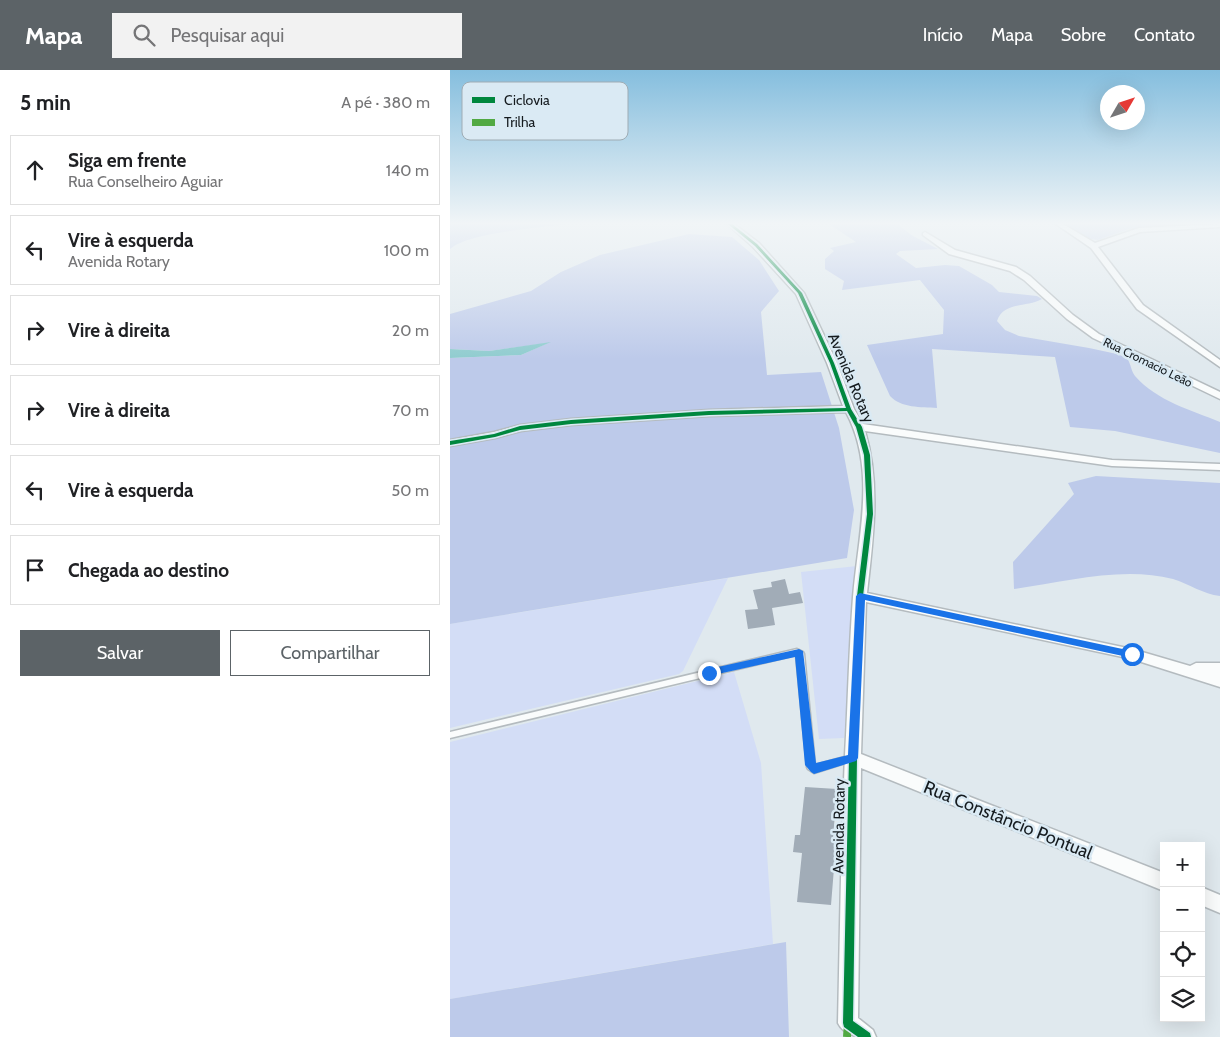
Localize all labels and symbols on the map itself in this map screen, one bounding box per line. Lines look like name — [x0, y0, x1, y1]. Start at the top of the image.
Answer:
legend — [462, 82, 628, 140]
north arrow — [1100, 85, 1145, 130]
text: Ciclovia — [504, 91, 550, 109]
text: Trilha — [504, 113, 536, 131]
street label: Avenida Rotary — [824, 330, 878, 426]
street label: Rua Cromacio Leão — [1101, 334, 1195, 390]
route start — [1121, 643, 1144, 666]
route end — [698, 662, 721, 685]
street label: Rua Constâncio Pontual — [920, 776, 1096, 864]
street label: Avenida Rotary — [829, 778, 849, 874]

